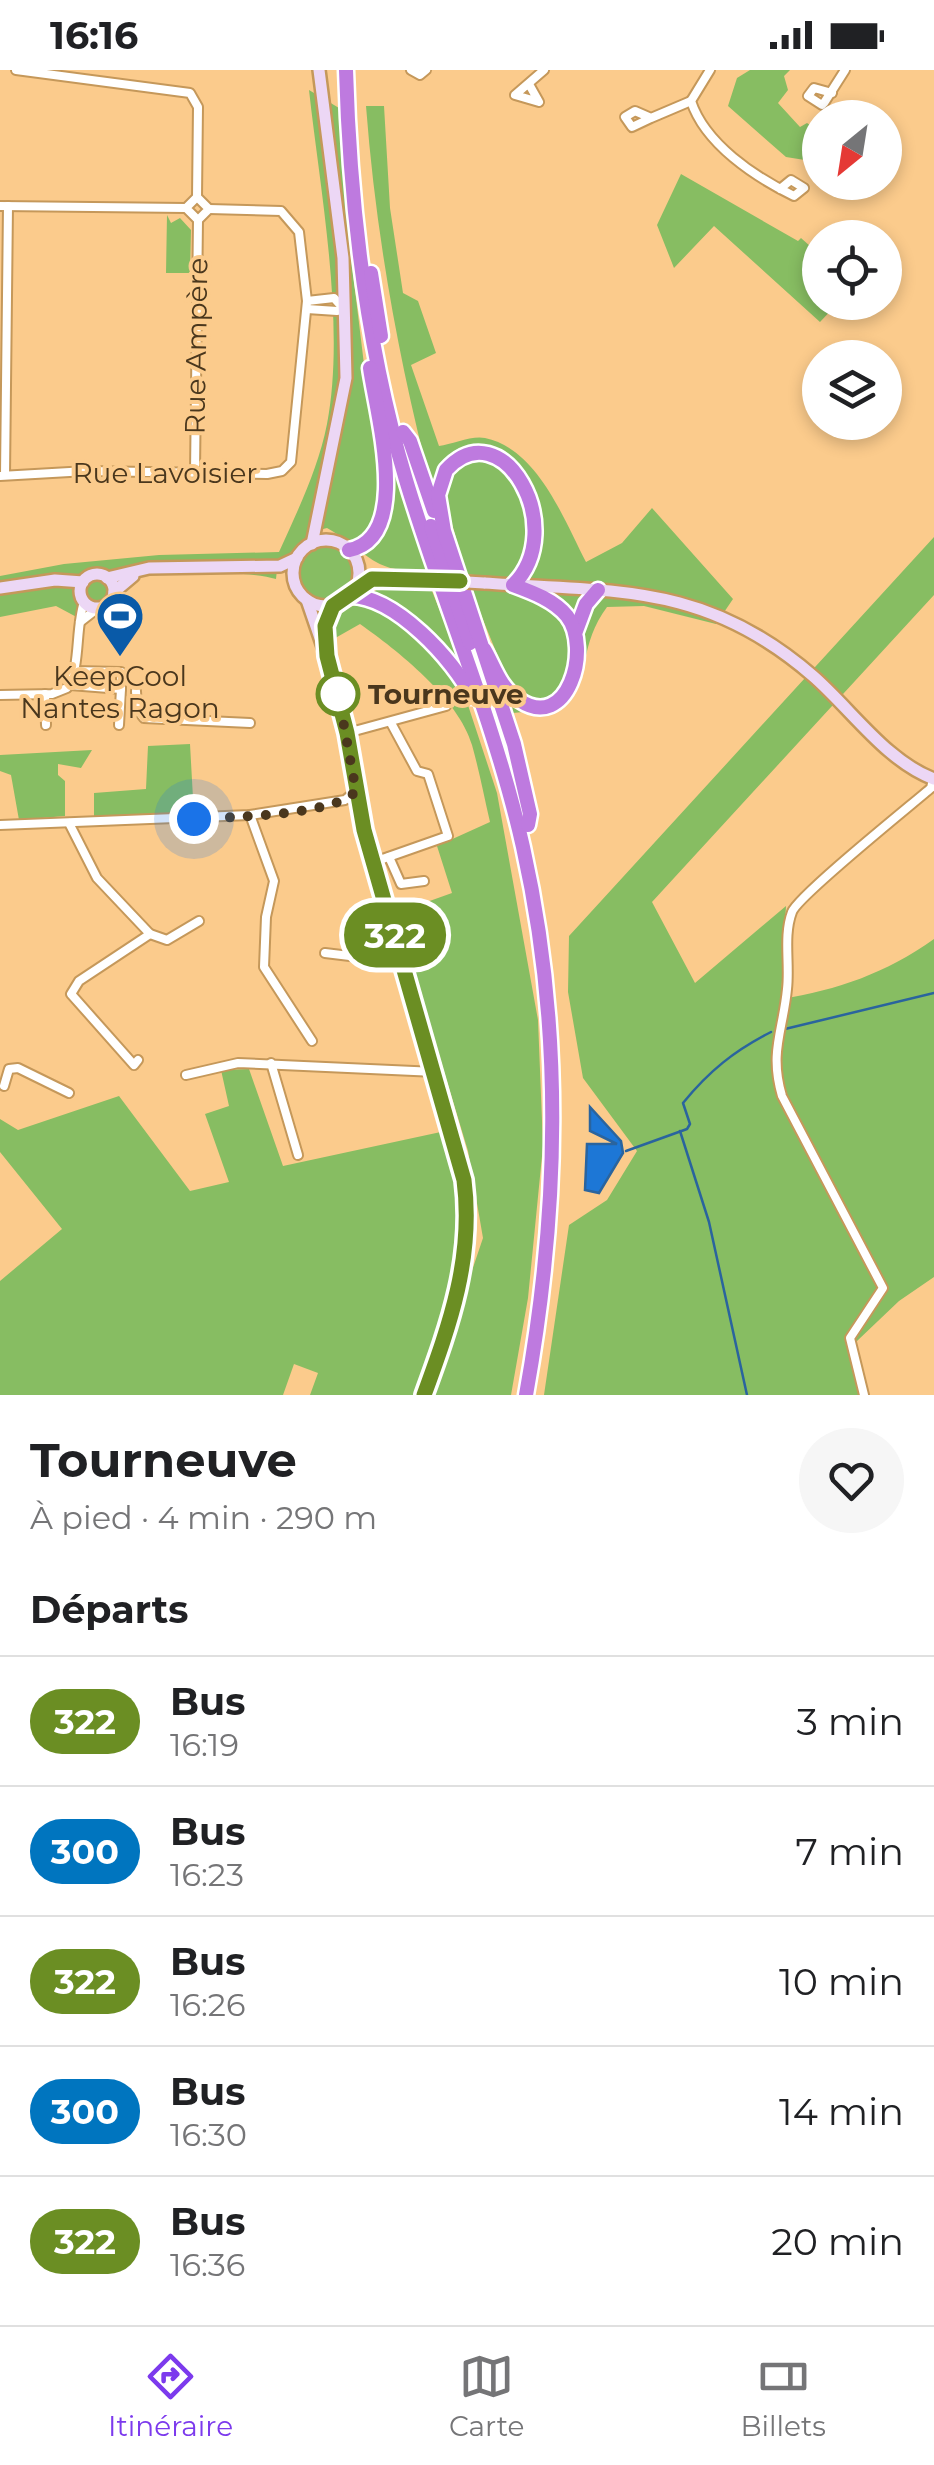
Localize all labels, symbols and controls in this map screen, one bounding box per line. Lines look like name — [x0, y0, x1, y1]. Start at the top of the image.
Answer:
text: 16:16 — [50, 12, 138, 59]
north arrow — [802, 100, 902, 200]
map controls — [802, 100, 902, 440]
button: locate — [802, 220, 902, 320]
street label: Rue Ampère — [177, 257, 215, 435]
button: layers — [802, 340, 902, 440]
street label: Rue Lavoisier — [72, 456, 258, 490]
sports icon: KeepCool Nantes Ragon — [94, 590, 146, 658]
place label: KeepCool Nantes Ragon — [20, 659, 220, 725]
marker: Tourneuve — [317, 673, 359, 715]
place label: Tourneuve — [368, 677, 524, 711]
your location — [169, 794, 219, 844]
line badge: 322 — [338, 902, 452, 968]
text: 322 — [364, 914, 426, 957]
button: heart — [799, 1428, 904, 1533]
text: Tourneuve — [30, 1431, 297, 1489]
text: À pied · 4 min · 290 m — [30, 1498, 377, 1537]
text: Départs — [30, 1586, 188, 1633]
text: Bus — [170, 1678, 245, 1725]
text: 3 min — [796, 1698, 904, 1745]
text: 322 — [54, 1700, 116, 1743]
text: 16:19 — [170, 1725, 239, 1764]
text: Bus — [170, 1808, 245, 1855]
text: 7 min — [795, 1828, 904, 1875]
text: 300 — [51, 1830, 119, 1873]
text: 16:23 — [170, 1855, 244, 1894]
text: Bus — [170, 1938, 245, 1985]
text: 10 min — [779, 1958, 904, 2005]
text: 322 — [54, 1960, 116, 2003]
text: 16:26 — [170, 1985, 245, 2024]
text: Bus — [170, 2068, 245, 2115]
text: 14 min — [779, 2088, 904, 2135]
text: 300 — [51, 2090, 119, 2133]
text: 16:30 — [170, 2115, 247, 2154]
text: Bus — [170, 2198, 245, 2245]
text: 20 min — [771, 2218, 904, 2265]
text: 322 — [54, 2220, 116, 2263]
text: 16:36 — [170, 2245, 245, 2284]
tab: Itinéraire — [108, 2349, 233, 2443]
tab: Carte — [449, 2349, 525, 2443]
tab: Billets — [740, 2349, 826, 2443]

